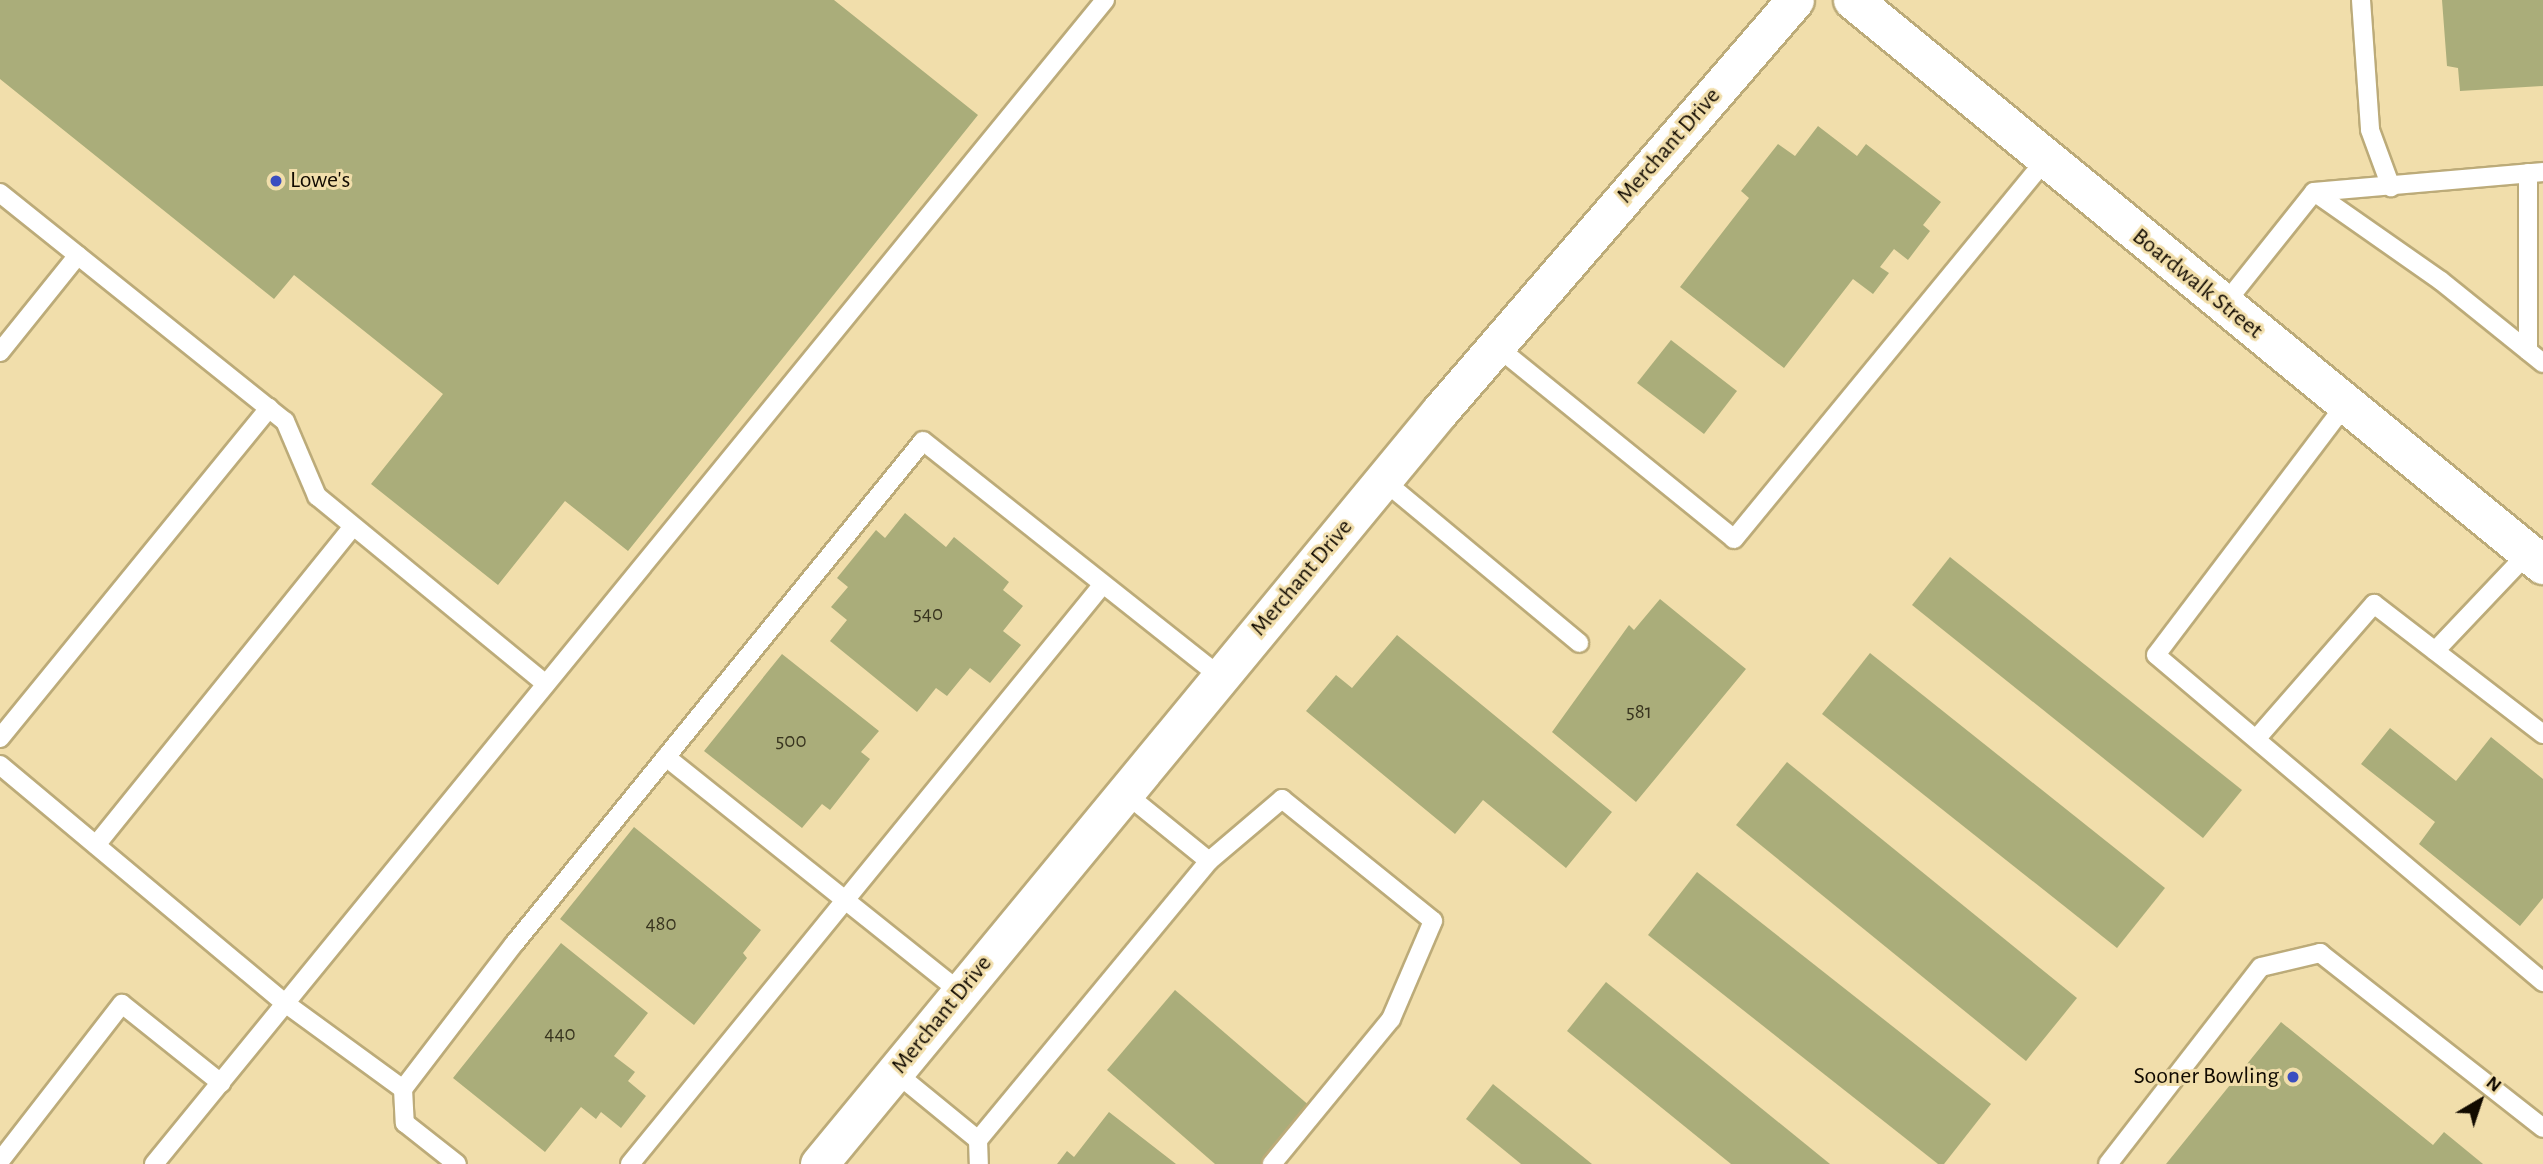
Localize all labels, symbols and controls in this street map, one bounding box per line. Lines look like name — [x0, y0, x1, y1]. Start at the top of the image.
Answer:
street label: Merchant Drive — [1611, 82, 1727, 210]
place label: Lowe's — [290, 167, 350, 195]
marker: Lowe's — [268, 173, 284, 189]
street label: Boardwalk Street — [2126, 223, 2268, 345]
street label: Merchant Drive — [1245, 514, 1359, 642]
house number: 540 — [913, 601, 943, 627]
house number: 581 — [1626, 699, 1652, 725]
house number: 500 — [776, 728, 806, 754]
house number: 480 — [645, 911, 677, 937]
street label: Merchant Drive — [886, 950, 998, 1080]
house number: 440 — [544, 1021, 576, 1047]
place label: Sooner Bowling — [2134, 1063, 2279, 1091]
north arrow — [2445, 1066, 2515, 1136]
marker: Sooner Bowling — [2285, 1069, 2301, 1085]
text: N — [2482, 1073, 2505, 1096]

